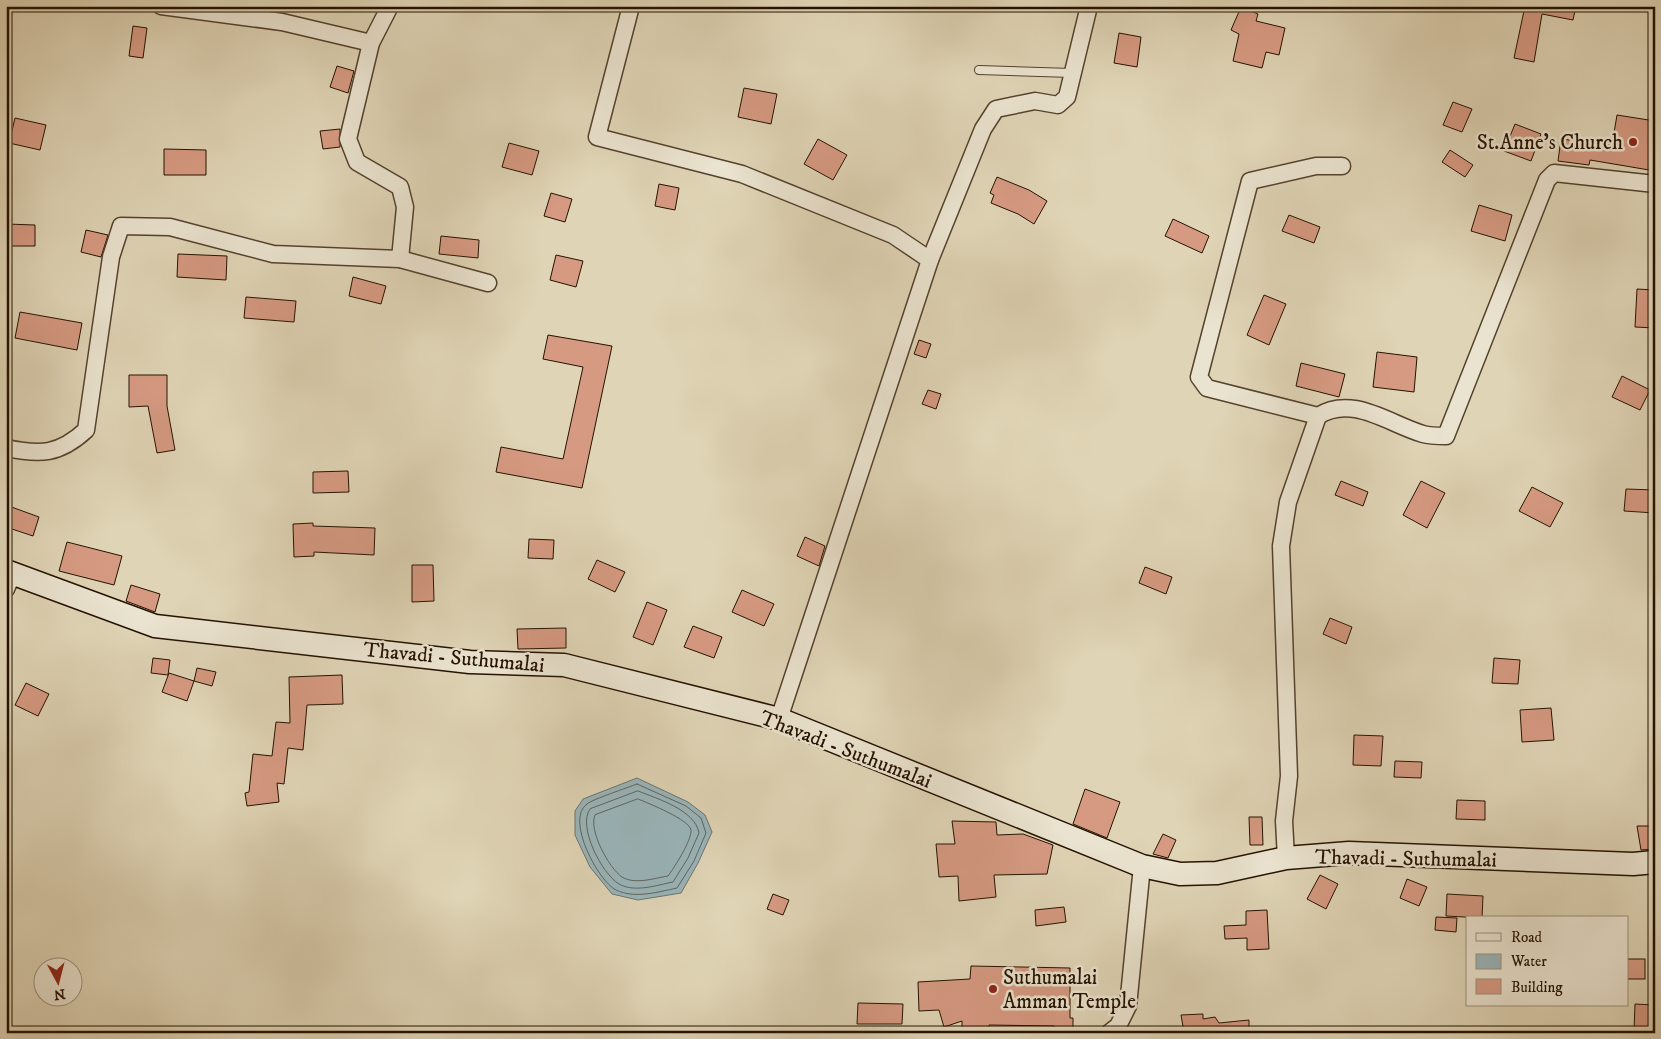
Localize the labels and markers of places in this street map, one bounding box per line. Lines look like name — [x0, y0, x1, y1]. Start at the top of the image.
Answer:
place label: St.Anne's Church — [1477, 130, 1623, 156]
marker: St.Anne's Church — [1627, 136, 1639, 148]
place label: Suthumalai Amman Temple — [1003, 965, 1136, 1015]
marker: Suthumalai Amman Temple — [987, 983, 999, 995]

